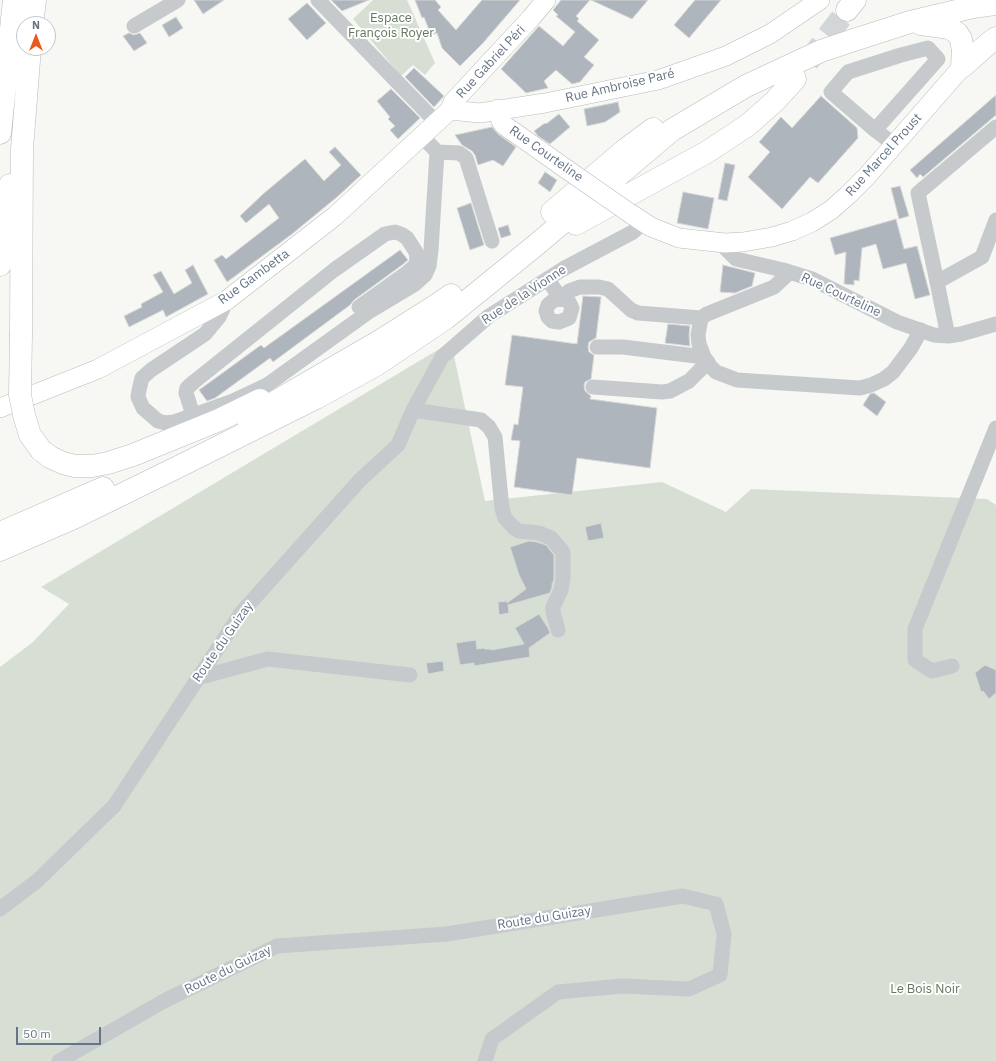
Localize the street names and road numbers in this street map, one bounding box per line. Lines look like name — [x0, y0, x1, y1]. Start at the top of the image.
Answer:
street label: Rue Gabriel Péri — [453, 22, 529, 102]
street label: Rue Ambroise Paré — [564, 66, 676, 106]
street label: Rue Marcel Proust — [843, 110, 925, 200]
street label: Rue Courteline — [506, 123, 586, 185]
street label: Rue Gambetta — [215, 246, 293, 308]
street label: Rue de la Vionne — [479, 262, 569, 328]
street label: Rue Courteline — [799, 270, 883, 320]
street label: Route du Guizay — [189, 599, 257, 685]
street label: Route du Guizay — [496, 903, 592, 933]
street label: Route du Guizay — [182, 942, 274, 998]

